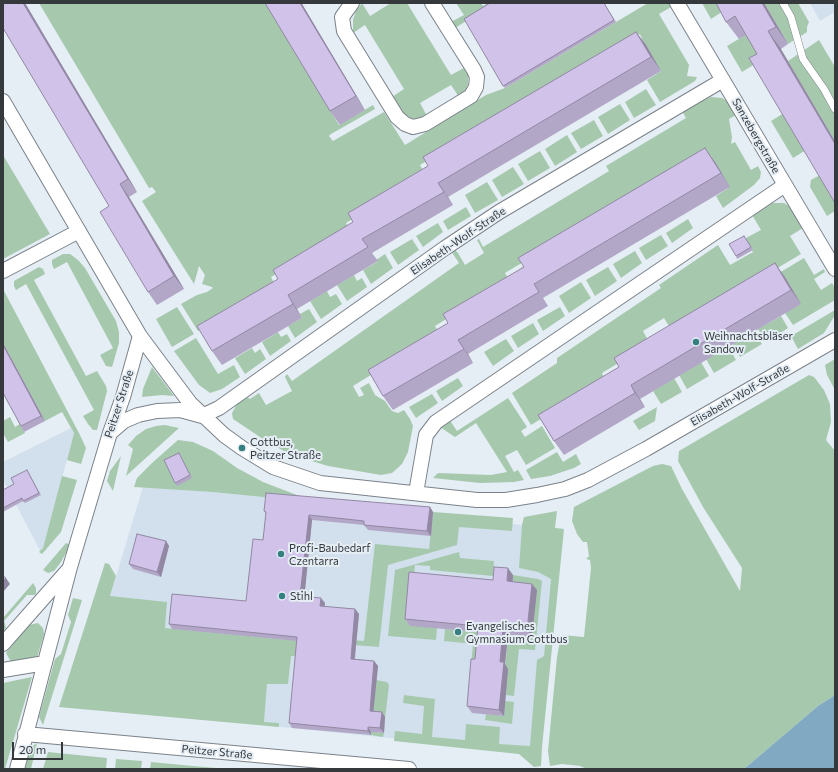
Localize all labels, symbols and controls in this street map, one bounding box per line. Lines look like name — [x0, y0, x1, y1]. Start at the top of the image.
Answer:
street label: Sanzebergstraße — [729, 96, 783, 176]
street label: Elisabeth-Wolf-Straße — [408, 204, 508, 278]
place label: Weihnachtsbläser Sandow — [704, 329, 793, 355]
marker: Weihnachtsbläser Sandow — [691, 337, 701, 347]
street label: Elisabeth-Wolf-Straße — [688, 361, 792, 429]
street label: Peitzer Straße — [102, 368, 136, 440]
place label: Cottbus, Peitzer Straße — [250, 435, 321, 461]
marker: Cottbus, Peitzer Straße — [237, 443, 247, 453]
place label: Profi-Baubedarf Czentarra — [289, 541, 371, 567]
marker: Profi-Baubedarf Czentarra — [276, 549, 286, 559]
place label: Stihl — [290, 589, 313, 603]
marker: Stihl — [277, 591, 287, 601]
place label: Evangelisches Gymnasium Cottbus — [466, 619, 568, 645]
marker: Evangelisches Gymnasium Cottbus — [453, 627, 463, 637]
scale bar — [14, 734, 65, 760]
text: 20 m — [19, 742, 46, 756]
street label: Peitzer Straße — [181, 742, 253, 762]

